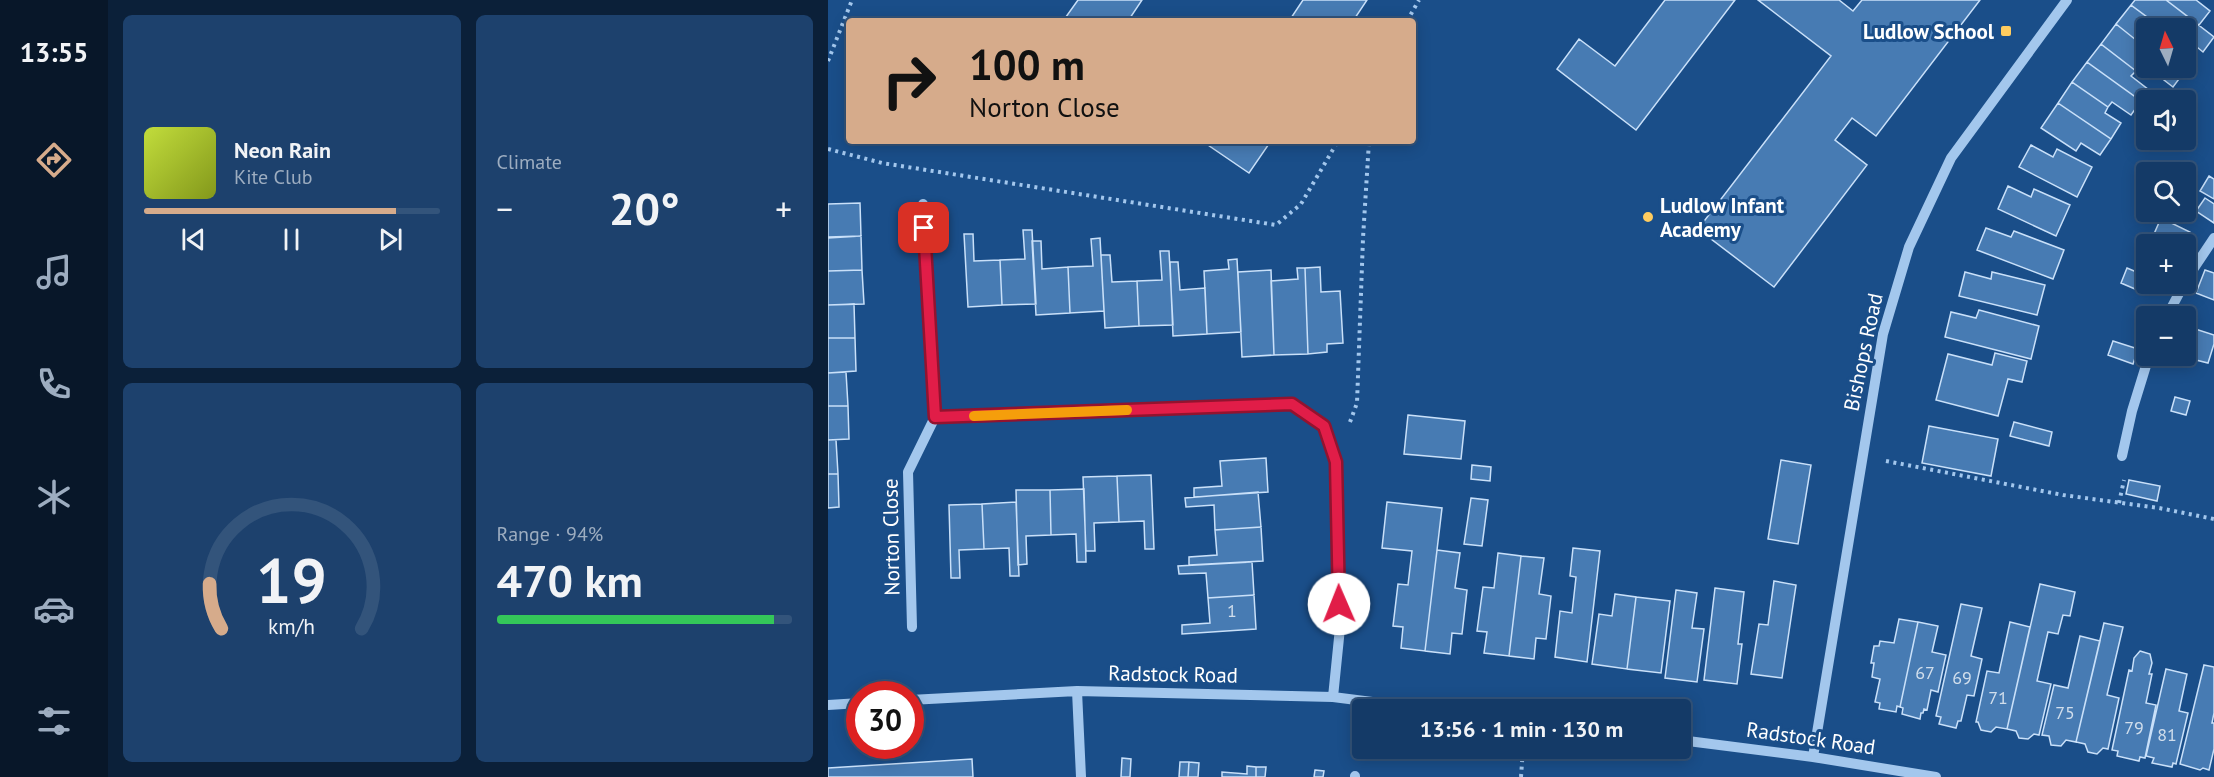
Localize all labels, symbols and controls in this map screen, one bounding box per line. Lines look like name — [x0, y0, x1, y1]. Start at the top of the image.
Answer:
place label: Ludlow School — [1863, 18, 1995, 45]
north arrow — [2136, 18, 2196, 78]
map controls — [2136, 18, 2196, 366]
marker: Ludlow School — [1999, 24, 2013, 38]
text: 13:55 — [20, 35, 88, 69]
text: 100 m — [969, 37, 1085, 92]
icon: right — [870, 42, 948, 120]
text: Norton Close — [969, 90, 1120, 124]
button: sound — [2136, 90, 2196, 150]
text: Neon Rain — [234, 136, 331, 164]
icon: directions — [33, 139, 75, 181]
text: Climate — [497, 149, 562, 175]
button: search — [2136, 162, 2196, 222]
text: Kite Club — [234, 164, 312, 190]
text: 20° — [609, 179, 680, 237]
text: − — [497, 187, 513, 230]
text: + — [775, 187, 792, 230]
place label: Ludlow Infant Academy — [1660, 192, 1785, 243]
pin — [898, 202, 949, 253]
marker: Ludlow Infant Academy — [1641, 210, 1655, 224]
icon: arrive — [907, 211, 940, 244]
icon: previous — [177, 223, 210, 256]
icon: pause — [275, 223, 308, 256]
icon: next — [374, 223, 407, 256]
button: + — [2136, 234, 2196, 294]
icon: music — [33, 251, 75, 293]
street label: Bishops Road — [1837, 291, 1889, 413]
button: − — [2136, 306, 2196, 366]
icon: phone — [33, 363, 75, 405]
icon: climate — [33, 476, 75, 518]
street label: Norton Close — [876, 478, 906, 596]
text: Range · 94% — [497, 521, 603, 547]
text: 19 — [256, 539, 327, 620]
text: 470 km — [497, 551, 643, 609]
position arrow — [1307, 572, 1371, 636]
icon: car — [33, 588, 75, 630]
house number: 1 — [1227, 599, 1237, 622]
text: km/h — [268, 613, 315, 641]
street label: Radstock Road — [1108, 659, 1238, 689]
house number: 67 — [1915, 661, 1935, 684]
house number: 69 — [1952, 666, 1972, 689]
speed limit sign: 30 — [846, 681, 924, 759]
house number: 71 — [1988, 686, 2008, 709]
icon: filters — [33, 700, 75, 742]
house number: 75 — [2055, 701, 2075, 724]
text: 13:56 · 1 min · 130 m — [1420, 715, 1623, 743]
street label: Radstock Road — [1745, 716, 1877, 760]
house number: 79 — [2124, 716, 2144, 739]
house number: 81 — [2157, 723, 2177, 746]

